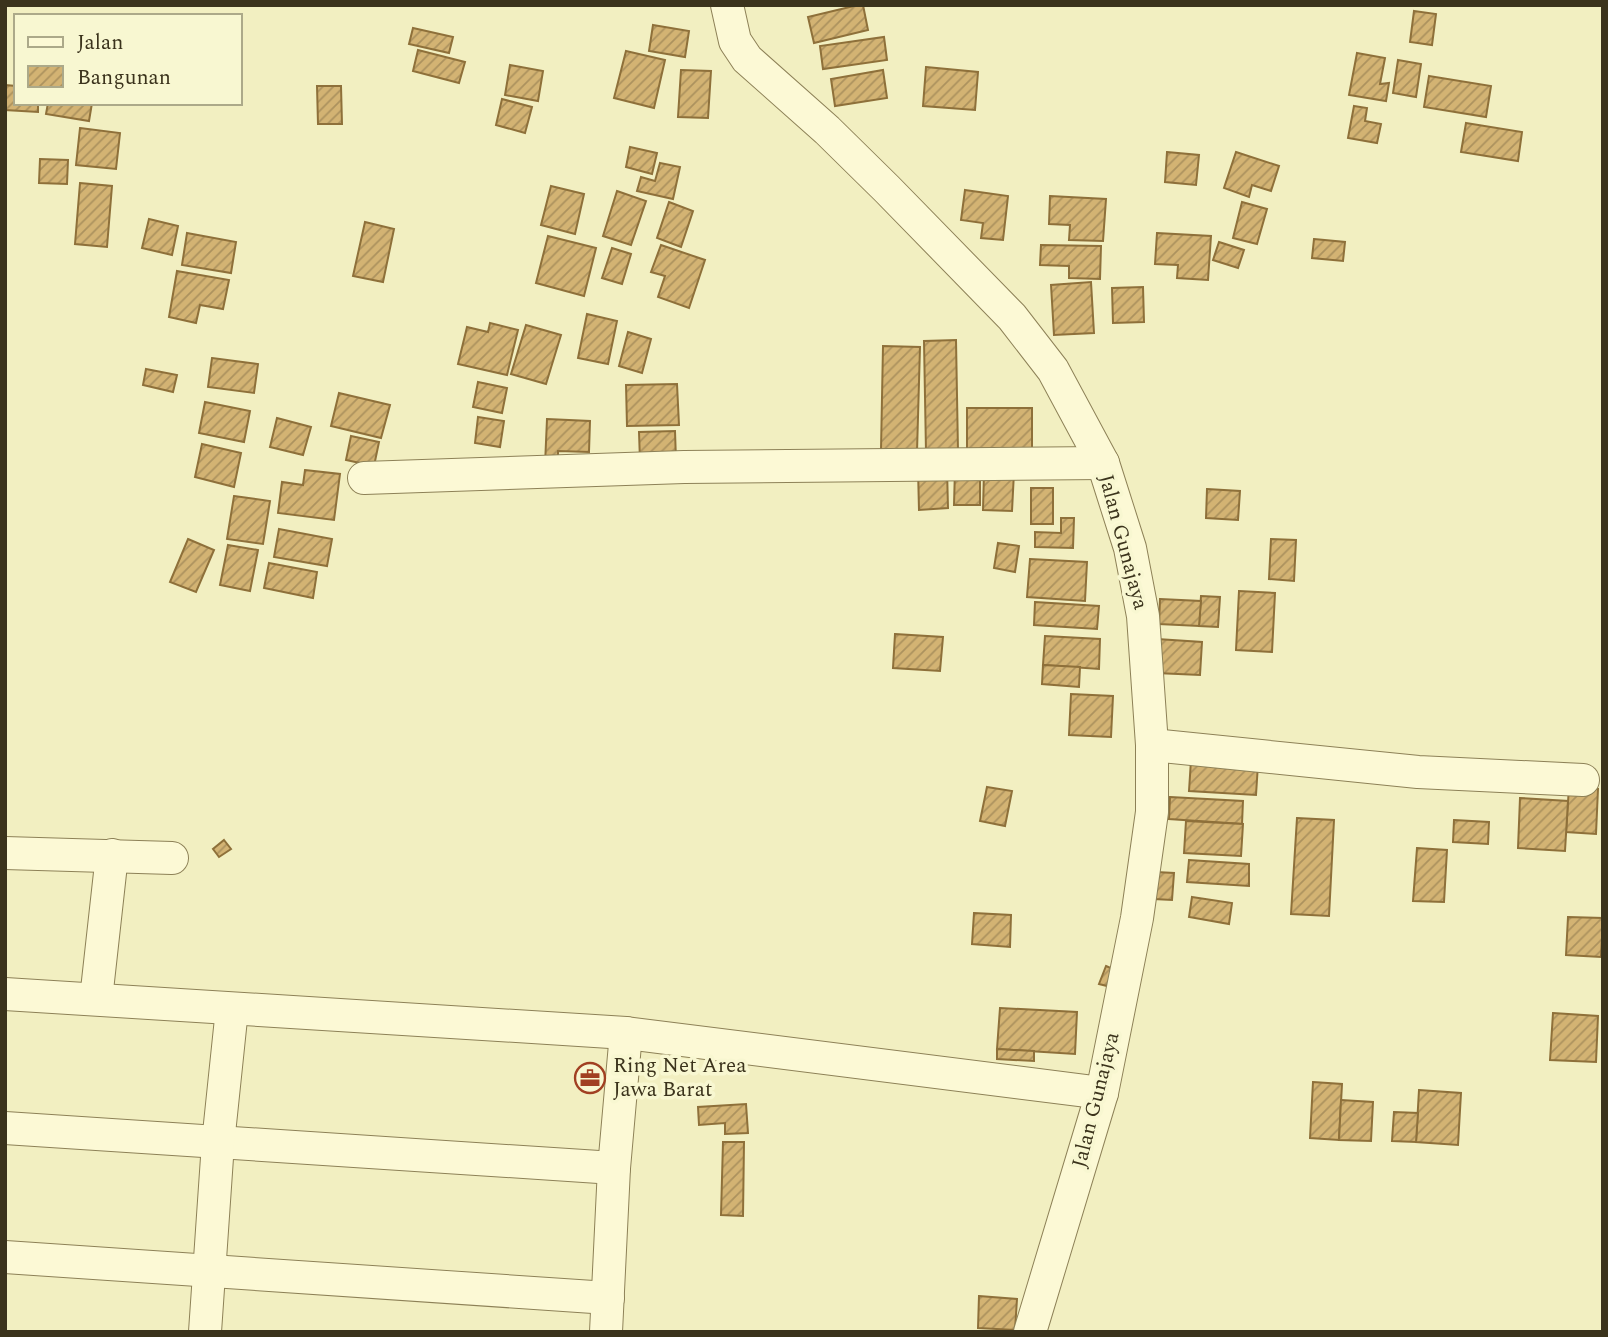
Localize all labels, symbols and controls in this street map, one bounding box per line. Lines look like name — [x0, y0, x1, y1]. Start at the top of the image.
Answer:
legend — [14, 14, 242, 105]
text: Jalan — [77, 27, 123, 59]
text: Bangunan — [77, 62, 171, 94]
street label: Jalan Gunajaya — [1090, 471, 1157, 614]
street label: Jalan Gunajaya — [1064, 1028, 1129, 1171]
place label: Ring Net Area Jawa Barat — [613, 1050, 747, 1106]
office icon: Ring Net Area Jawa Barat — [573, 1061, 607, 1095]

